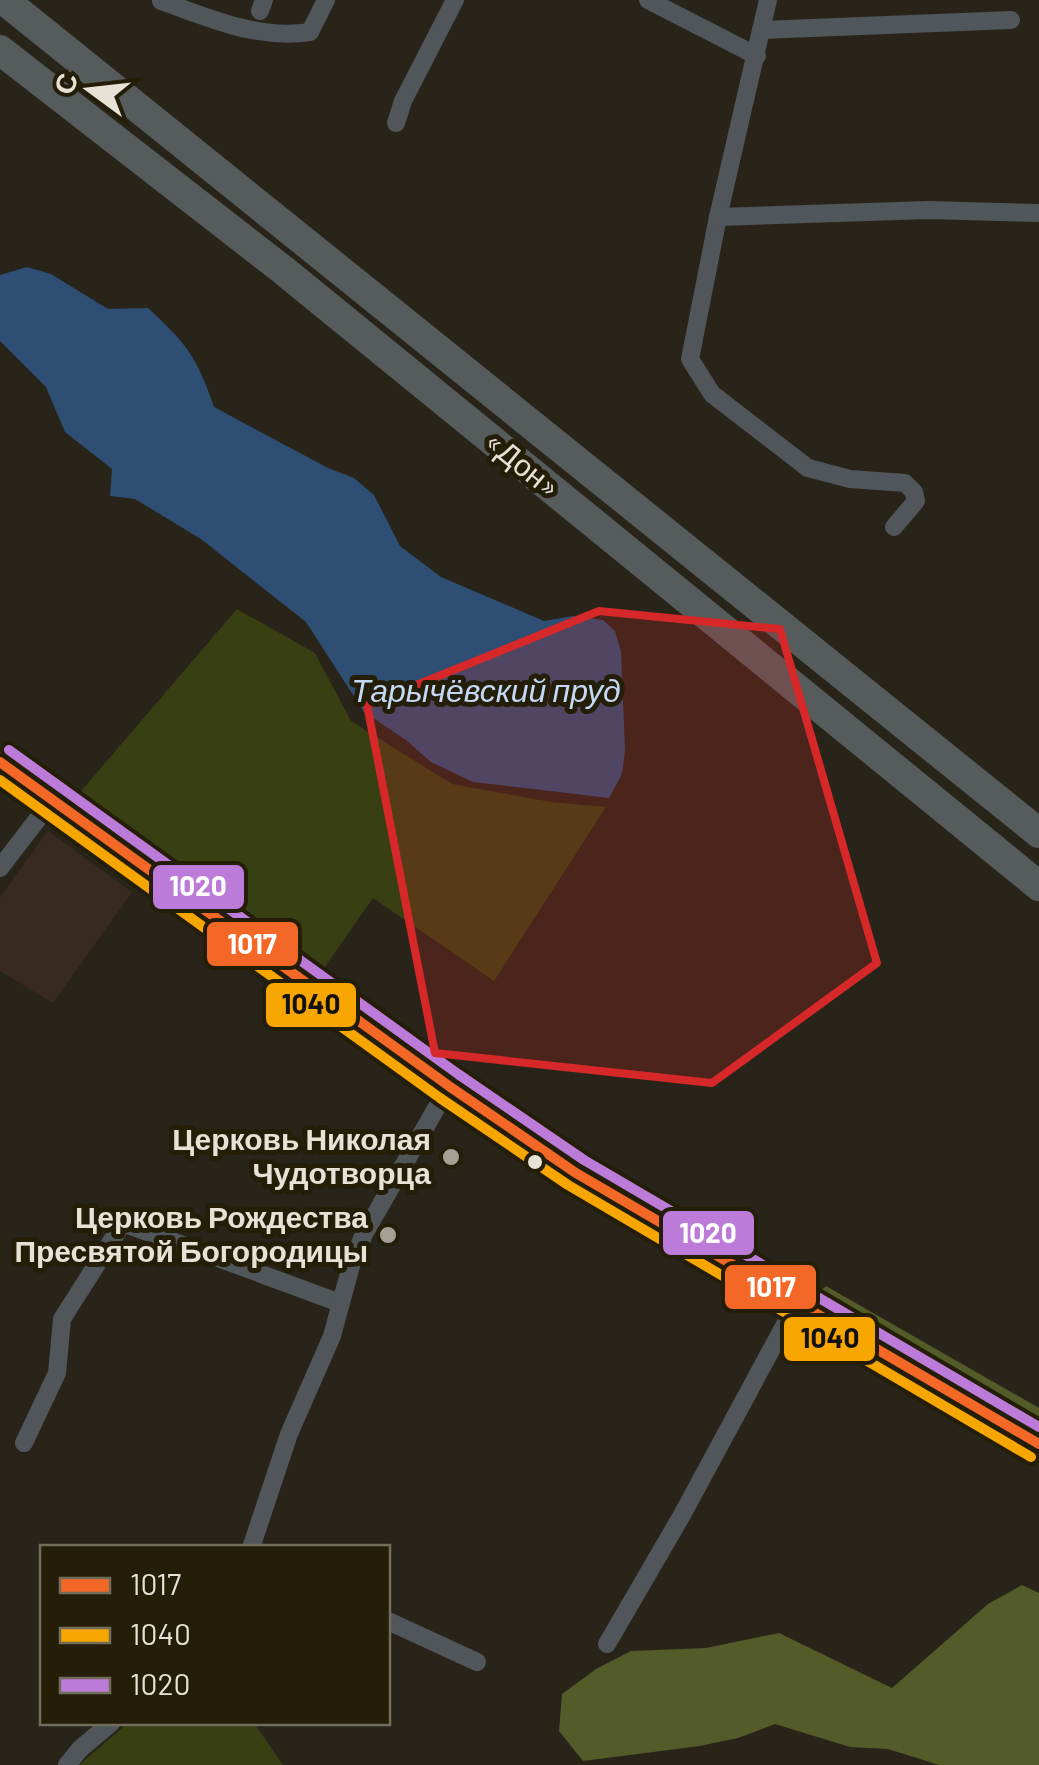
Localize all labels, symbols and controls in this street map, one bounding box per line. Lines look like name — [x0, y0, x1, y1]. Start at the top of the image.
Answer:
north arrow — [40, 40, 140, 140]
text: С — [46, 69, 84, 97]
street label: «Дон» — [478, 422, 568, 505]
water label: Тарычёвский пруд — [351, 670, 621, 709]
line badge: 1020 — [151, 863, 246, 911]
text: 1020 — [169, 868, 227, 902]
line badge: 1017 — [205, 920, 300, 968]
text: 1017 — [227, 926, 277, 960]
line badge: 1040 — [264, 981, 358, 1029]
text: 1040 — [282, 986, 340, 1020]
place label: Церковь Николая Чудотворца — [172, 1120, 431, 1190]
marker: Церковь Николая Чудотворца — [440, 1146, 462, 1168]
unlabelled marker — [525, 1152, 545, 1172]
place label: Церковь Рождества Пресвятой Богородицы — [14, 1198, 368, 1268]
line badge: 1020 — [661, 1209, 756, 1257]
text: 1020 — [679, 1215, 737, 1249]
marker: Церковь Рождества Пресвятой Богородицы — [377, 1224, 399, 1246]
line badge: 1017 — [723, 1263, 818, 1311]
text: 1017 — [746, 1269, 796, 1303]
line badge: 1040 — [782, 1315, 877, 1363]
text: 1040 — [801, 1320, 859, 1354]
legend — [40, 1545, 390, 1725]
text: 1017 — [130, 1565, 181, 1601]
text: 1040 — [130, 1615, 191, 1651]
text: 1020 — [130, 1665, 190, 1701]

